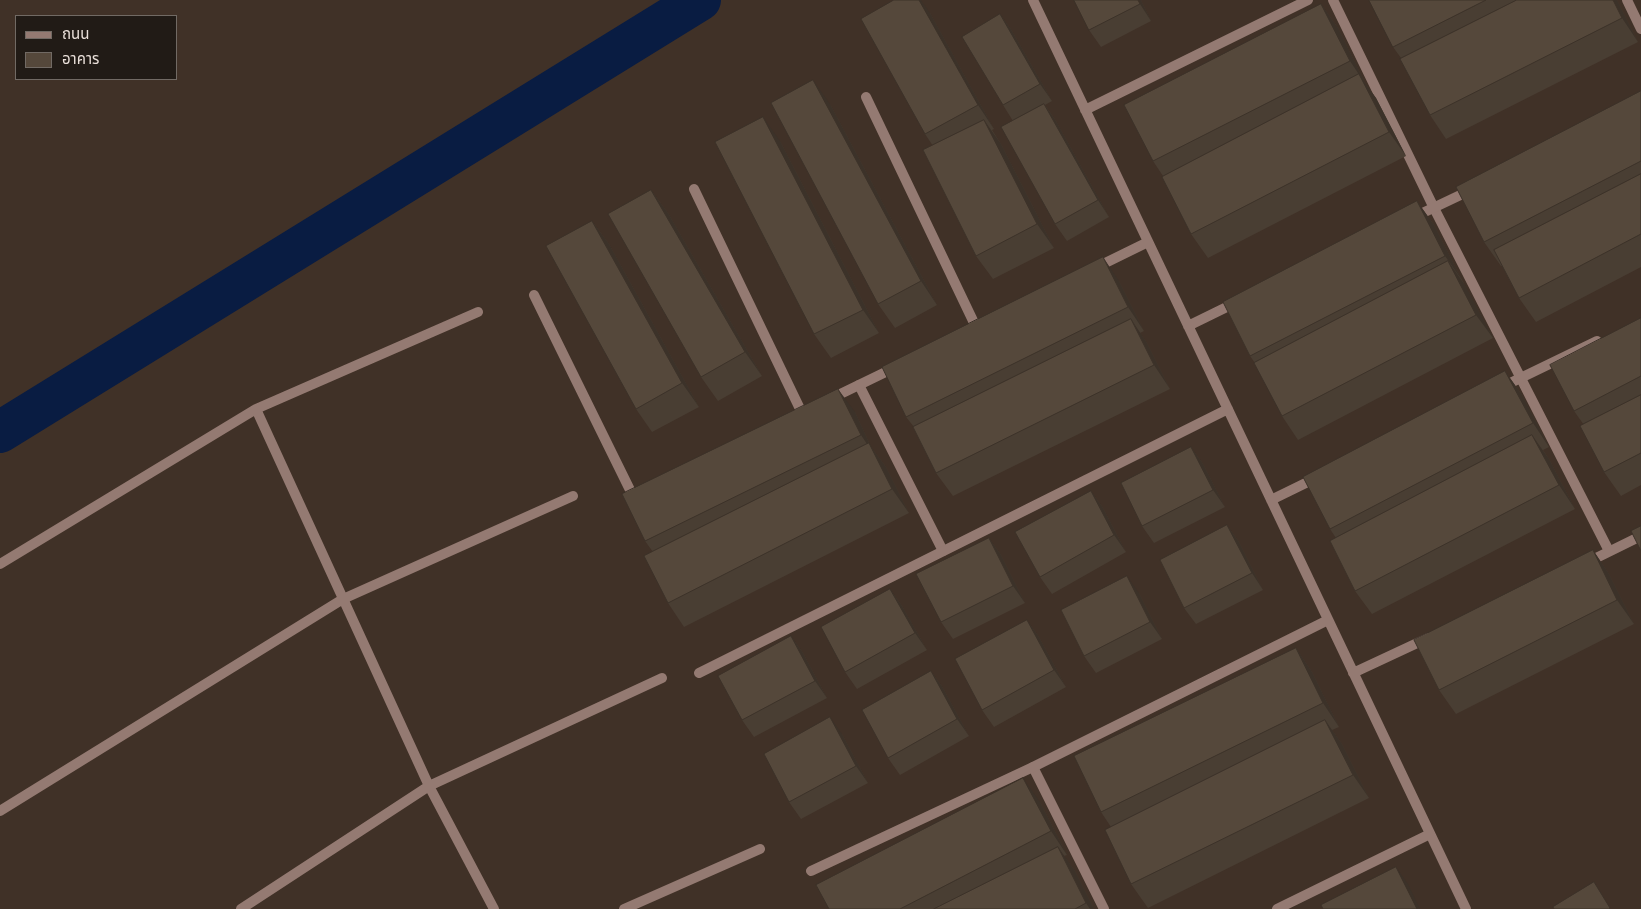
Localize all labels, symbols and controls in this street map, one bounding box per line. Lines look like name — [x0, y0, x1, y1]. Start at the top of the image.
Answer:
legend — [15, 15, 178, 80]
text: ถนน — [62, 24, 89, 42]
text: อาคาร — [62, 49, 99, 67]

